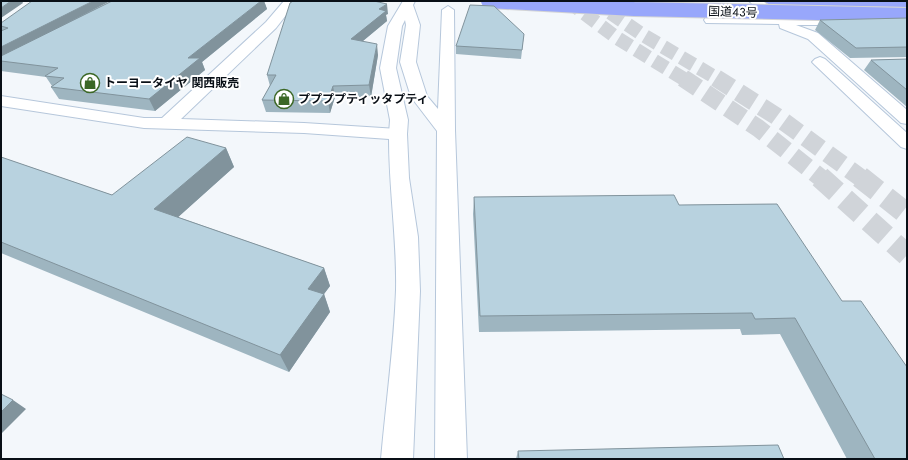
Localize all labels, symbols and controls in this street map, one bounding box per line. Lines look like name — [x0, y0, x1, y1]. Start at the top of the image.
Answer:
street label: 国道43号 — [708, 2, 758, 22]
shop icon: トーヨータイヤ 関西販売 — [79, 72, 101, 94]
place label: トーヨータイヤ 関西販売 — [104, 74, 239, 92]
shop icon: ププププティッタプティ — [273, 88, 295, 110]
place label: ププププティッタプティ — [298, 90, 429, 108]

